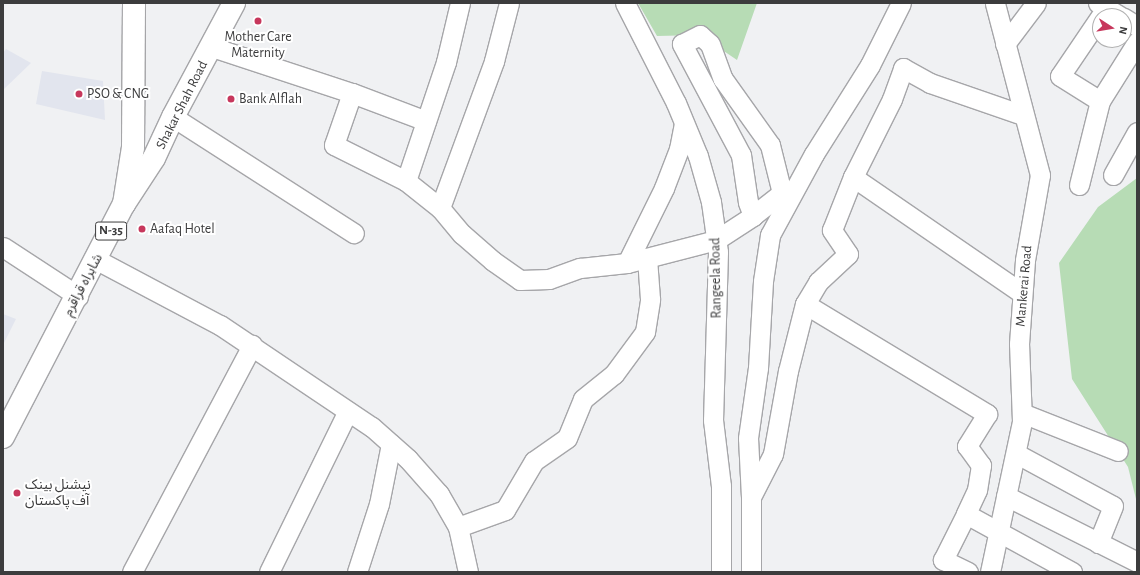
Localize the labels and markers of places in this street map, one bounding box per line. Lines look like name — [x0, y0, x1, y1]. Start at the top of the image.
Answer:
marker: Mother Care Maternity — [252, 15, 264, 27]
place label: Mother Care Maternity — [224, 29, 292, 62]
place label: PSO & CNG — [87, 86, 149, 102]
marker: PSO & CNG — [74, 89, 84, 99]
place label: Bank Alflah — [239, 91, 302, 107]
marker: Bank Alflah — [226, 94, 236, 104]
place label: Aafaq Hotel — [150, 221, 215, 237]
marker: Aafaq Hotel — [137, 224, 147, 234]
place label: نیشنل بینک آف پاکستان — [25, 477, 91, 510]
marker: نیشنل بینک آف پاکستان — [12, 488, 22, 498]

